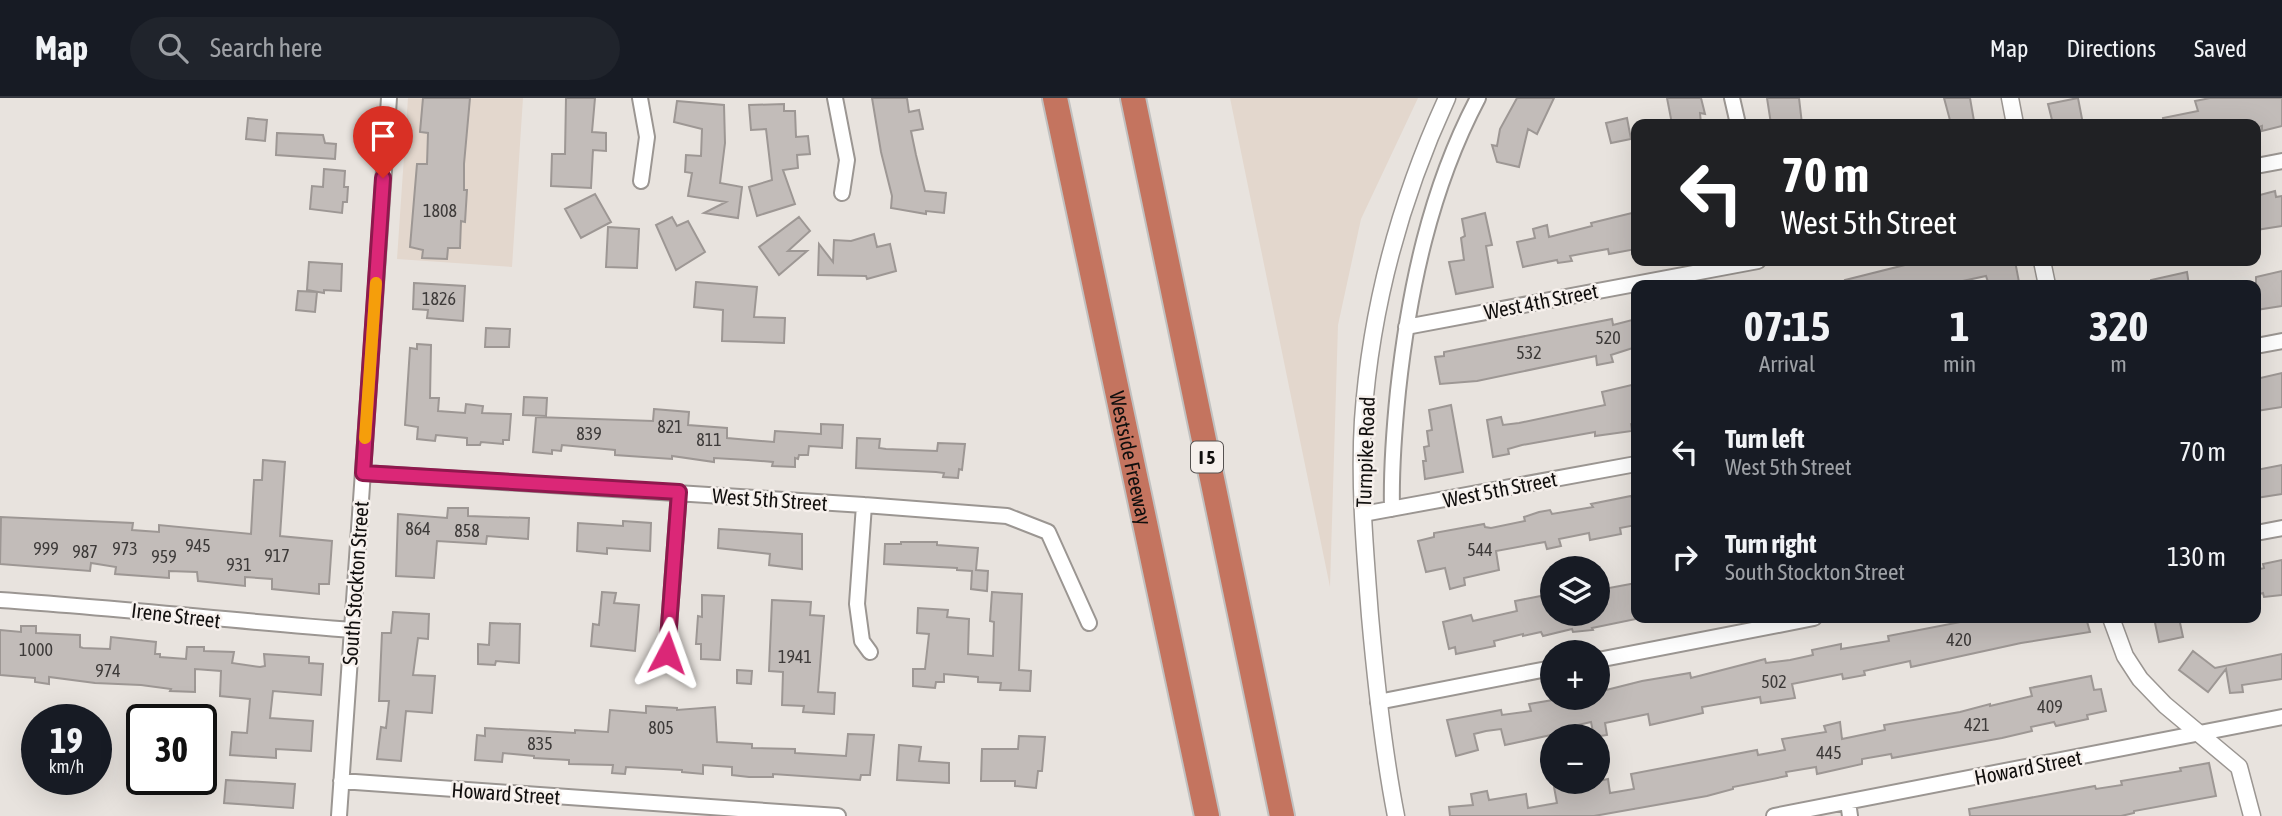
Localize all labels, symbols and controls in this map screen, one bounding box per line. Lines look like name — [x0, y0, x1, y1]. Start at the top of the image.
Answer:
search box — [130, 17, 620, 80]
text: Map — [35, 29, 88, 67]
icon: search — [154, 29, 192, 67]
text: Search here — [210, 33, 322, 63]
text: Map — [1990, 35, 2028, 62]
text: Directions — [2066, 35, 2156, 62]
text: Saved — [2194, 35, 2247, 62]
pin — [353, 106, 413, 178]
icon: arrive — [364, 117, 402, 155]
text: 70 m — [1781, 146, 1869, 202]
icon: left — [1666, 147, 1757, 238]
house number: 1808 — [423, 200, 457, 221]
text: West 5th Street — [1781, 204, 1957, 241]
street label: West 4th Street — [1482, 278, 1600, 324]
house number: 1826 — [422, 288, 456, 309]
text: 07:15 — [1744, 302, 1830, 350]
text: 1 — [1950, 302, 1969, 350]
text: 320 — [2089, 302, 2148, 350]
house number: 520 — [1595, 327, 1621, 348]
house number: 532 — [1516, 342, 1542, 363]
text: Arrival — [1759, 351, 1815, 377]
text: min — [1943, 351, 1976, 377]
text: m — [2110, 351, 2127, 377]
street label: Westside Freeway — [1105, 389, 1157, 527]
street label: Turnpike Road — [1351, 396, 1379, 508]
house number: 821 — [657, 416, 683, 437]
house number: 839 — [576, 423, 602, 444]
text: Turn left — [1725, 424, 1805, 454]
house number: 811 — [696, 429, 722, 450]
icon: left — [1666, 433, 1704, 471]
text: 70 m — [2179, 437, 2226, 467]
road number: I 5 — [1191, 442, 1223, 472]
text: West 5th Street — [1725, 454, 1852, 480]
street label: West 5th Street — [1441, 466, 1559, 512]
street label: West 5th Street — [712, 483, 828, 515]
street label: South Stockton Street — [337, 500, 373, 666]
house number: 864 — [405, 518, 431, 539]
house number: 858 — [454, 520, 480, 541]
text: Turn right — [1725, 529, 1816, 559]
house number: 945 — [185, 535, 211, 556]
house number: 999 — [33, 538, 59, 559]
house number: 973 — [112, 538, 138, 559]
icon: right — [1666, 538, 1704, 576]
house number: 544 — [1467, 539, 1493, 560]
house number: 987 — [72, 541, 98, 562]
text: 130 m — [2167, 542, 2226, 572]
house number: 917 — [264, 545, 290, 566]
house number: 959 — [151, 546, 177, 567]
house number: 931 — [226, 554, 252, 575]
map controls — [1540, 556, 1610, 794]
button: layers — [1540, 556, 1610, 626]
text: South Stockton Street — [1725, 559, 1905, 585]
street label: Irene Street — [130, 598, 222, 632]
position arrow — [630, 616, 704, 690]
house number: 420 — [1946, 629, 1972, 650]
house number: 1000 — [19, 639, 53, 660]
button: + — [1540, 640, 1610, 710]
house number: 1941 — [778, 646, 812, 667]
house number: 974 — [95, 660, 121, 681]
house number: 502 — [1761, 671, 1787, 692]
house number: 409 — [2037, 696, 2063, 717]
speed limit sign: 30 — [126, 704, 217, 795]
house number: 421 — [1964, 714, 1990, 735]
house number: 805 — [648, 717, 674, 738]
text: 19 — [50, 720, 83, 760]
button: − — [1540, 724, 1610, 794]
house number: 835 — [527, 733, 553, 754]
house number: 445 — [1816, 742, 1842, 763]
street label: Howard Street — [1972, 745, 2084, 789]
text: km/h — [49, 756, 84, 777]
street label: Howard Street — [451, 777, 561, 809]

